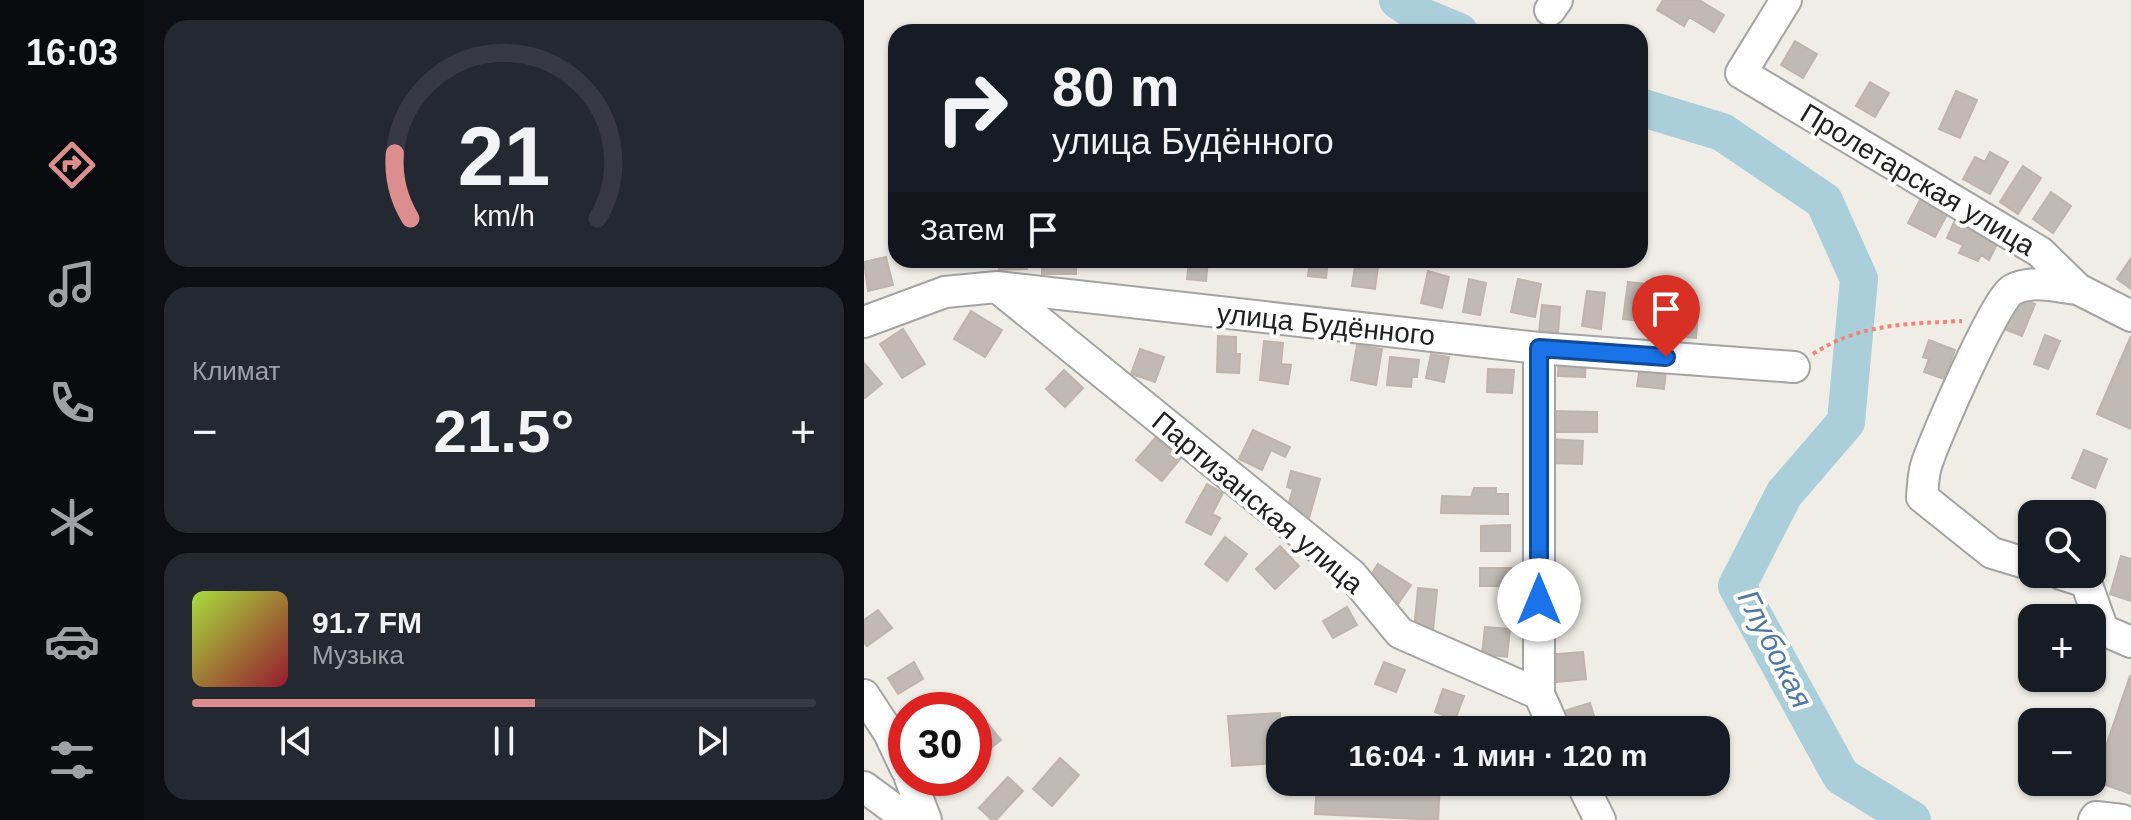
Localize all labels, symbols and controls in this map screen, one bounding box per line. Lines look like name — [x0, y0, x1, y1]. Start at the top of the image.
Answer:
text: 16:03 — [26, 32, 118, 73]
text: 80 m — [1052, 55, 1180, 118]
icon: right — [920, 56, 1024, 160]
street label: Пролетарская улица — [1795, 97, 2041, 262]
text: 21 — [458, 110, 550, 203]
text: улица Будённого — [1052, 121, 1334, 162]
icon: directions — [44, 137, 100, 193]
text: km/h — [473, 201, 535, 233]
icon: arrive — [1021, 208, 1065, 252]
text: Затем — [920, 213, 1005, 246]
icon: music — [44, 256, 100, 312]
pin — [1632, 275, 1700, 357]
icon: arrive — [1644, 287, 1688, 331]
street label: улица Будённого — [1215, 298, 1437, 351]
text: Климат — [192, 356, 281, 386]
icon: phone — [44, 375, 100, 431]
text: 21.5° — [434, 398, 574, 465]
street label: Партизанская улица — [1146, 405, 1370, 600]
text: − — [192, 407, 218, 456]
text: + — [790, 407, 816, 456]
icon: climate — [44, 494, 100, 550]
map controls — [2018, 500, 2106, 796]
button: search — [2018, 500, 2106, 588]
position arrow — [1497, 558, 1581, 642]
water label: Глубокая — [1732, 584, 1819, 713]
button: + — [2018, 604, 2106, 692]
text: 91.7 FM — [312, 606, 422, 639]
icon: car — [44, 613, 100, 669]
text: Музыка — [312, 640, 404, 670]
speed limit sign: 30 — [888, 692, 992, 796]
button: − — [2018, 708, 2106, 796]
icon: previous — [274, 719, 318, 763]
icon: pause — [482, 719, 526, 763]
icon: next — [690, 719, 734, 763]
icon: filters — [44, 732, 100, 788]
text: 16:04 · 1 мин · 120 m — [1349, 739, 1647, 772]

